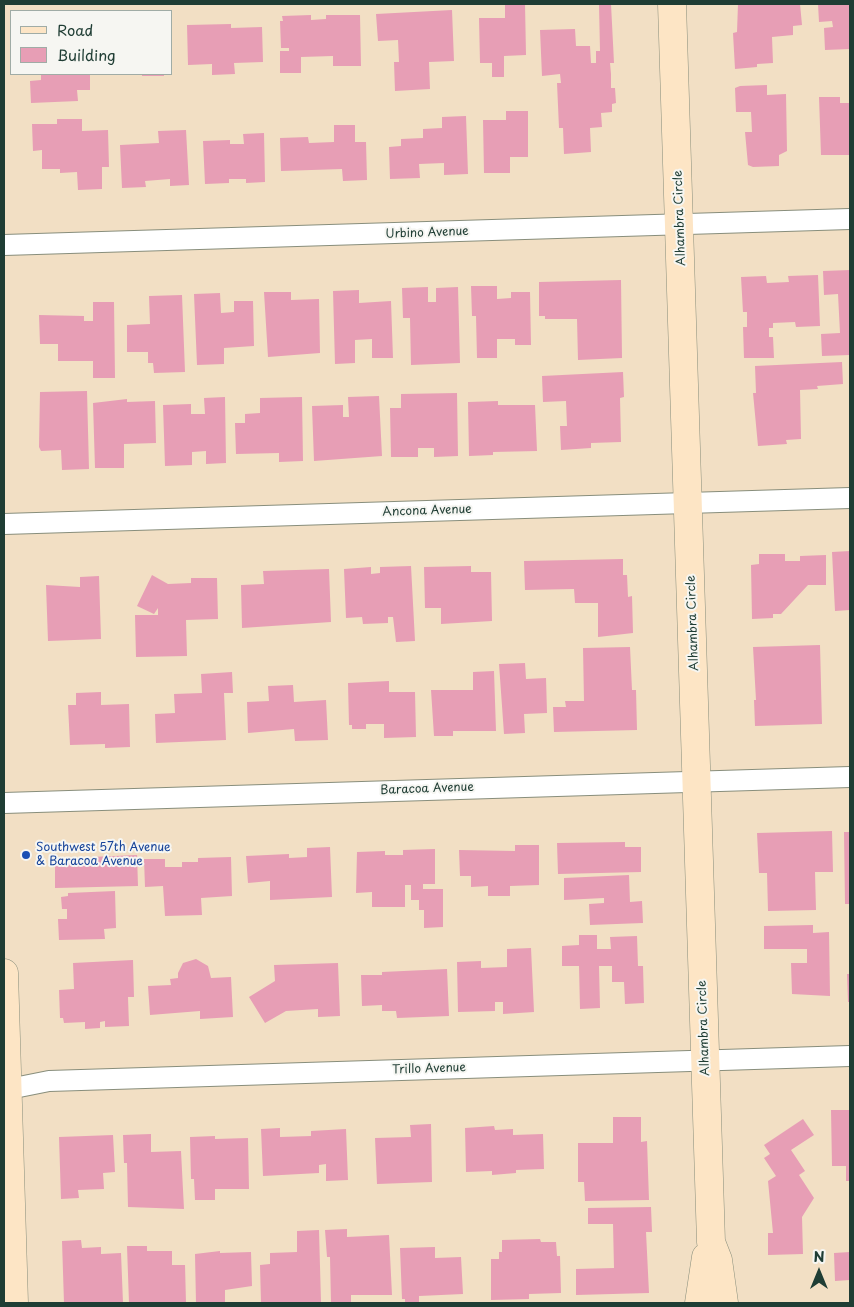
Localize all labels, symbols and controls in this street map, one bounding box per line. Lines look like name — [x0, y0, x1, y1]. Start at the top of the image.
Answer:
legend — [10, 10, 172, 75]
text: Road — [57, 18, 93, 41]
text: Building — [57, 43, 116, 66]
street label: Alhambra Circle — [671, 170, 689, 266]
street label: Urbino Avenue — [385, 224, 469, 242]
street label: Ancona Avenue — [382, 502, 472, 520]
street label: Alhambra Circle — [684, 575, 702, 671]
street label: Baracoa Avenue — [380, 780, 474, 798]
place label: Southwest 57th Avenue & Baracoa Avenue — [36, 841, 171, 869]
marker: Southwest 57th Avenue & Baracoa Avenue — [20, 849, 32, 861]
street label: Alhambra Circle — [695, 980, 713, 1076]
street label: Trillo Avenue — [392, 1061, 466, 1077]
text: N — [813, 1246, 825, 1267]
north arrow — [794, 1247, 844, 1297]

